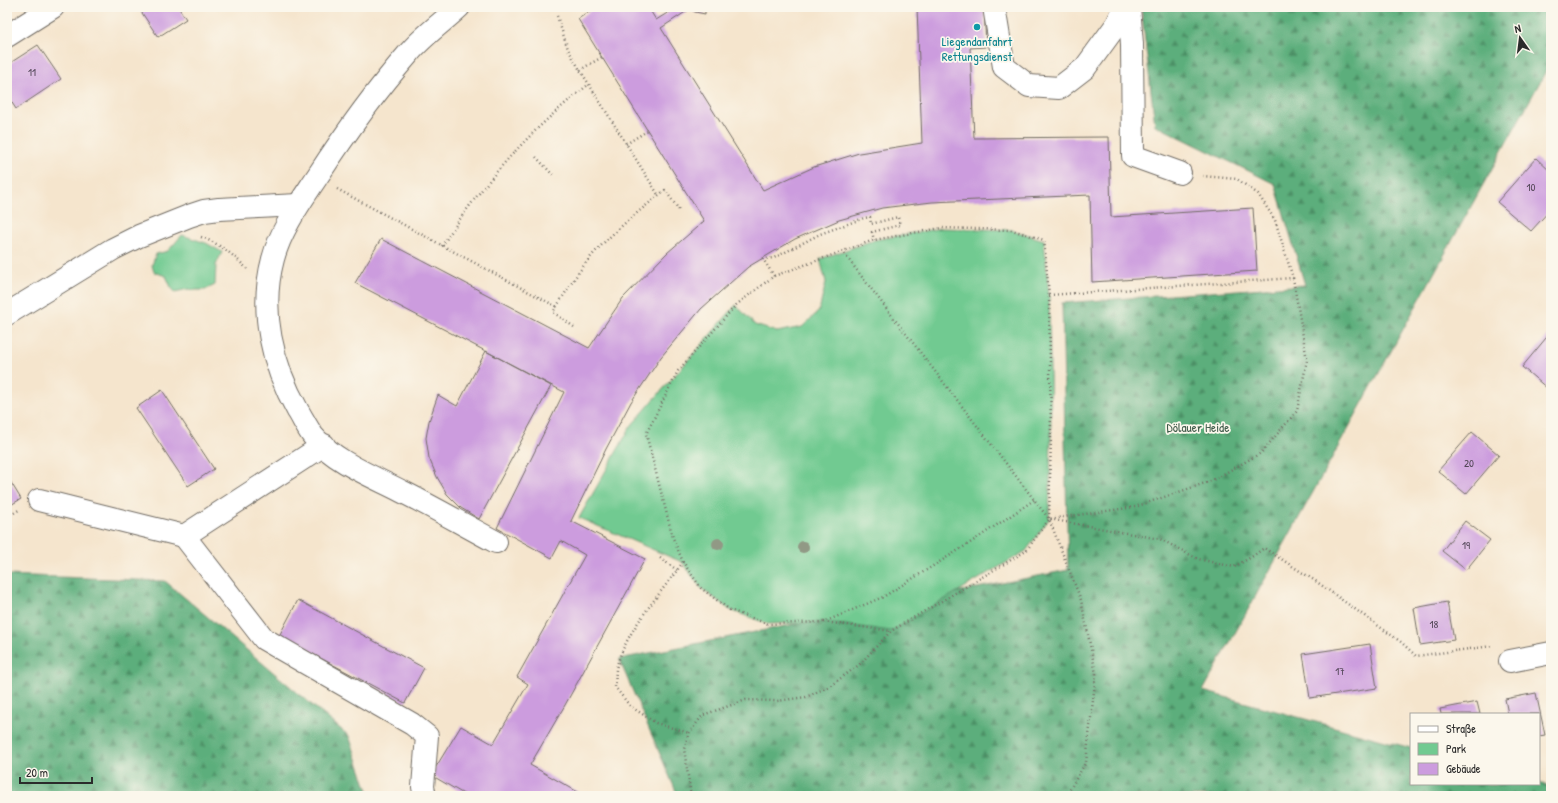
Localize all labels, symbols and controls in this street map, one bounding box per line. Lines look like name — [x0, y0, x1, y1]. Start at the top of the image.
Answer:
north arrow — [1500, 18, 1540, 58]
text: N — [1513, 21, 1522, 36]
marker: Liegendanfahrt Rettungsdienst — [972, 22, 982, 32]
place label: Liegendanfahrt Rettungsdienst — [942, 32, 1013, 65]
house number: 11 — [28, 65, 36, 79]
house number: 10 — [1527, 180, 1536, 194]
park label: Dölauer Heide — [1167, 418, 1229, 436]
house number: 20 — [1464, 456, 1474, 470]
house number: 19 — [1462, 538, 1470, 552]
house number: 18 — [1430, 617, 1439, 631]
house number: 17 — [1335, 664, 1345, 678]
legend — [1410, 713, 1540, 785]
text: Straße — [1446, 720, 1476, 737]
text: Park — [1446, 740, 1466, 757]
scale bar — [20, 759, 92, 785]
text: Gebäude — [1446, 760, 1481, 777]
text: 20 m — [26, 764, 48, 781]

